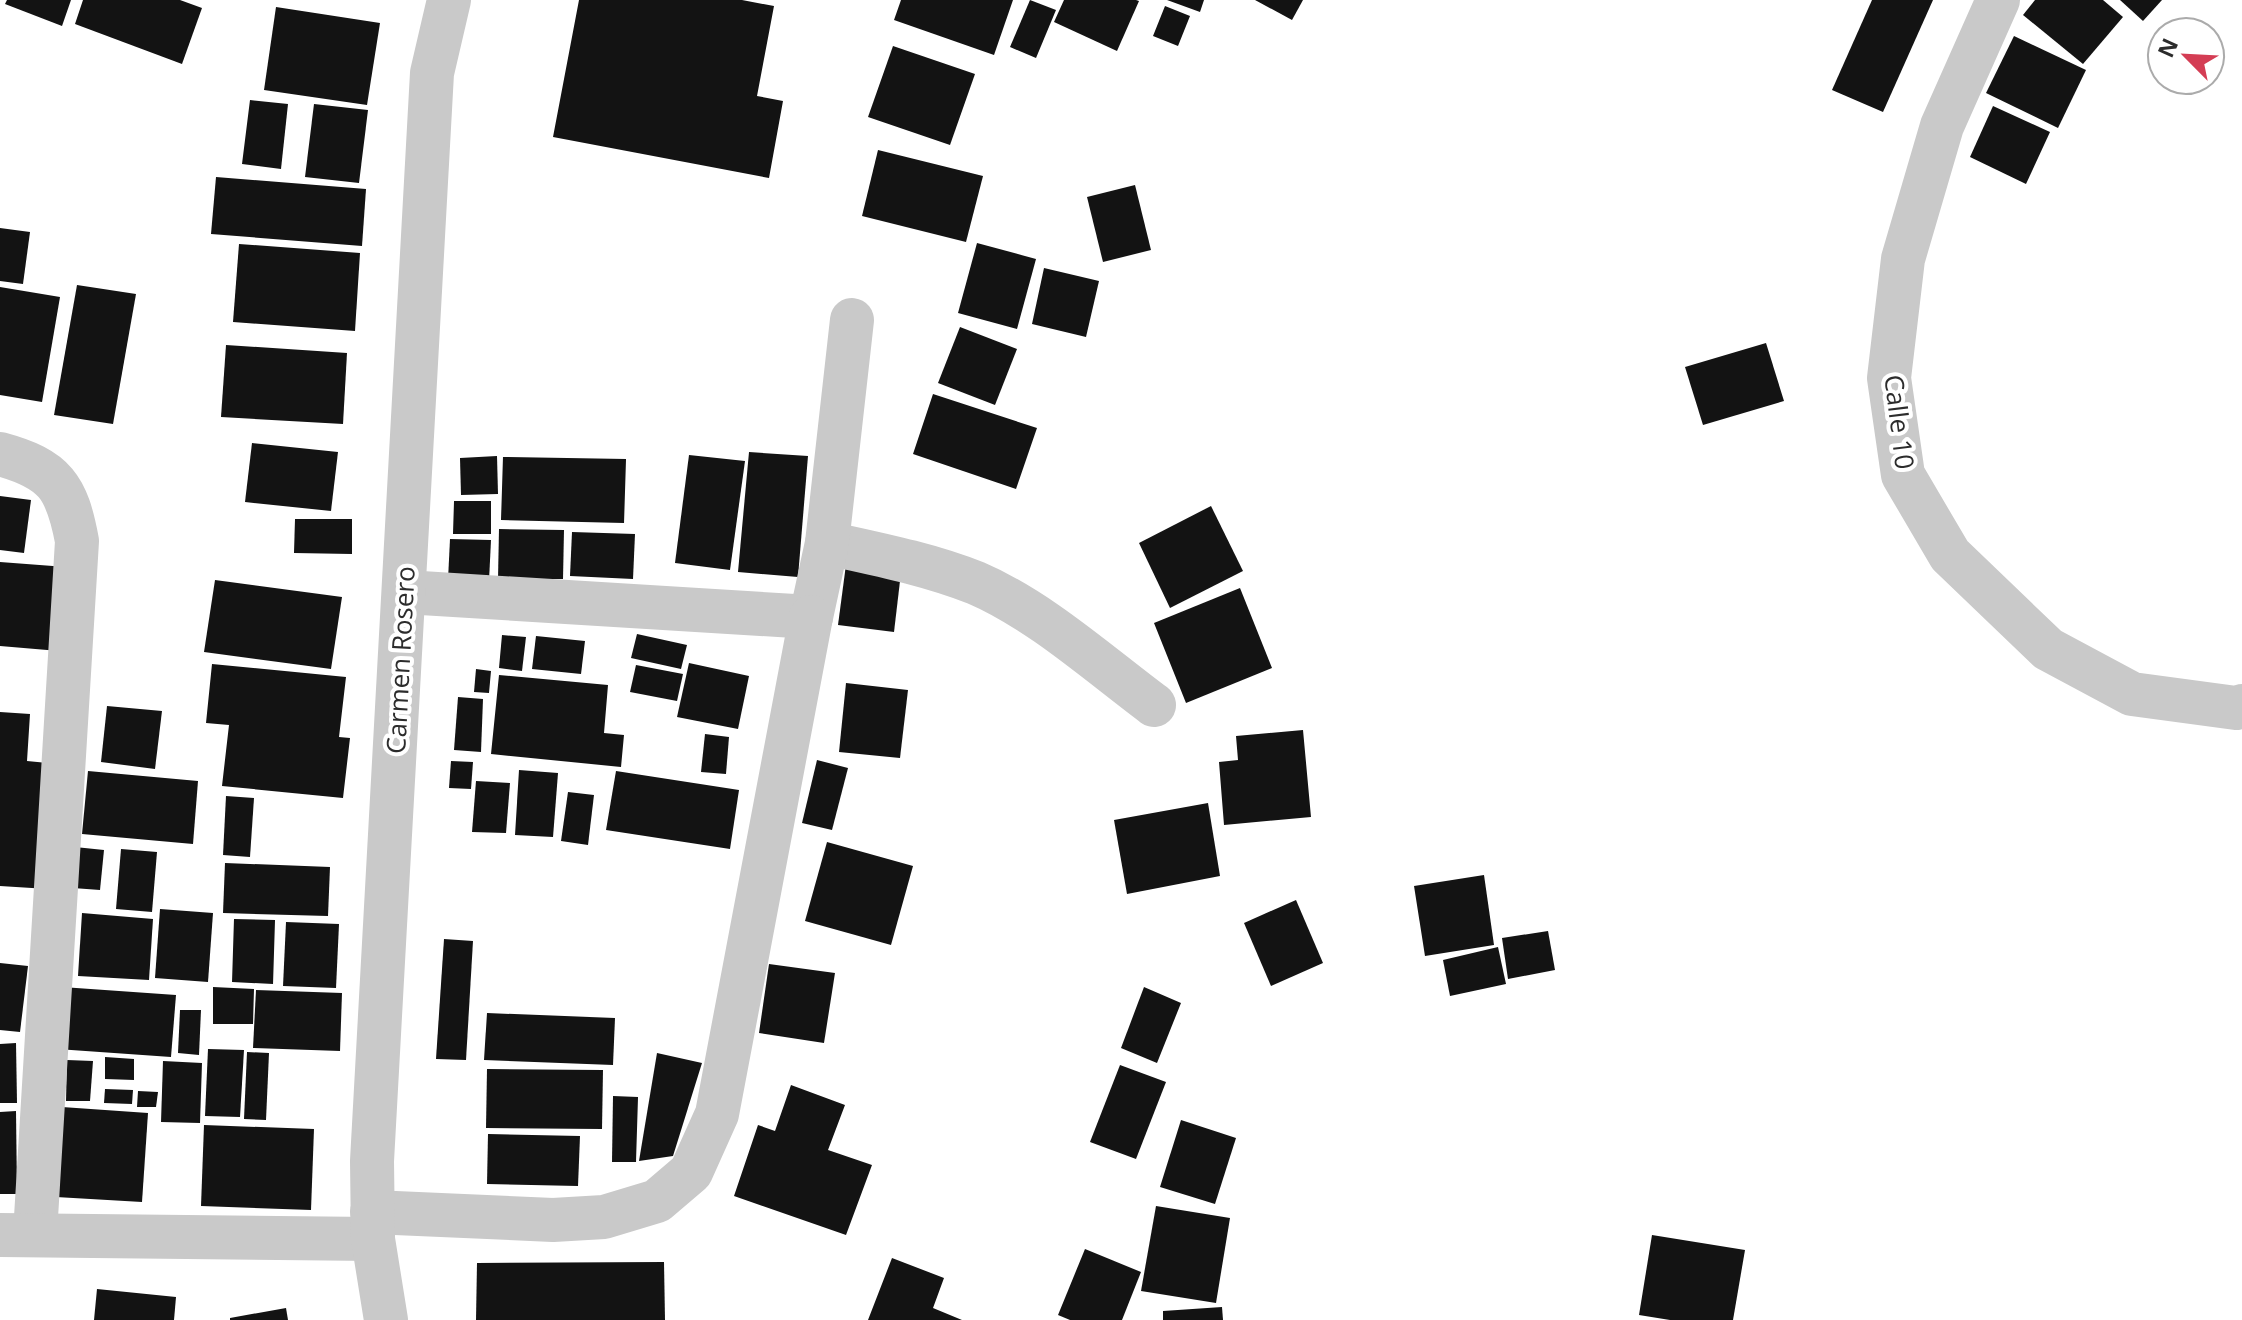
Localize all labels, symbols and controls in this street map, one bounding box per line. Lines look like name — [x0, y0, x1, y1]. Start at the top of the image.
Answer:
north arrow — [2146, 16, 2226, 96]
text: N — [2149, 33, 2184, 62]
street label: Calle 10 — [1876, 373, 1924, 471]
street label: Carmen Rosero — [377, 565, 423, 755]

